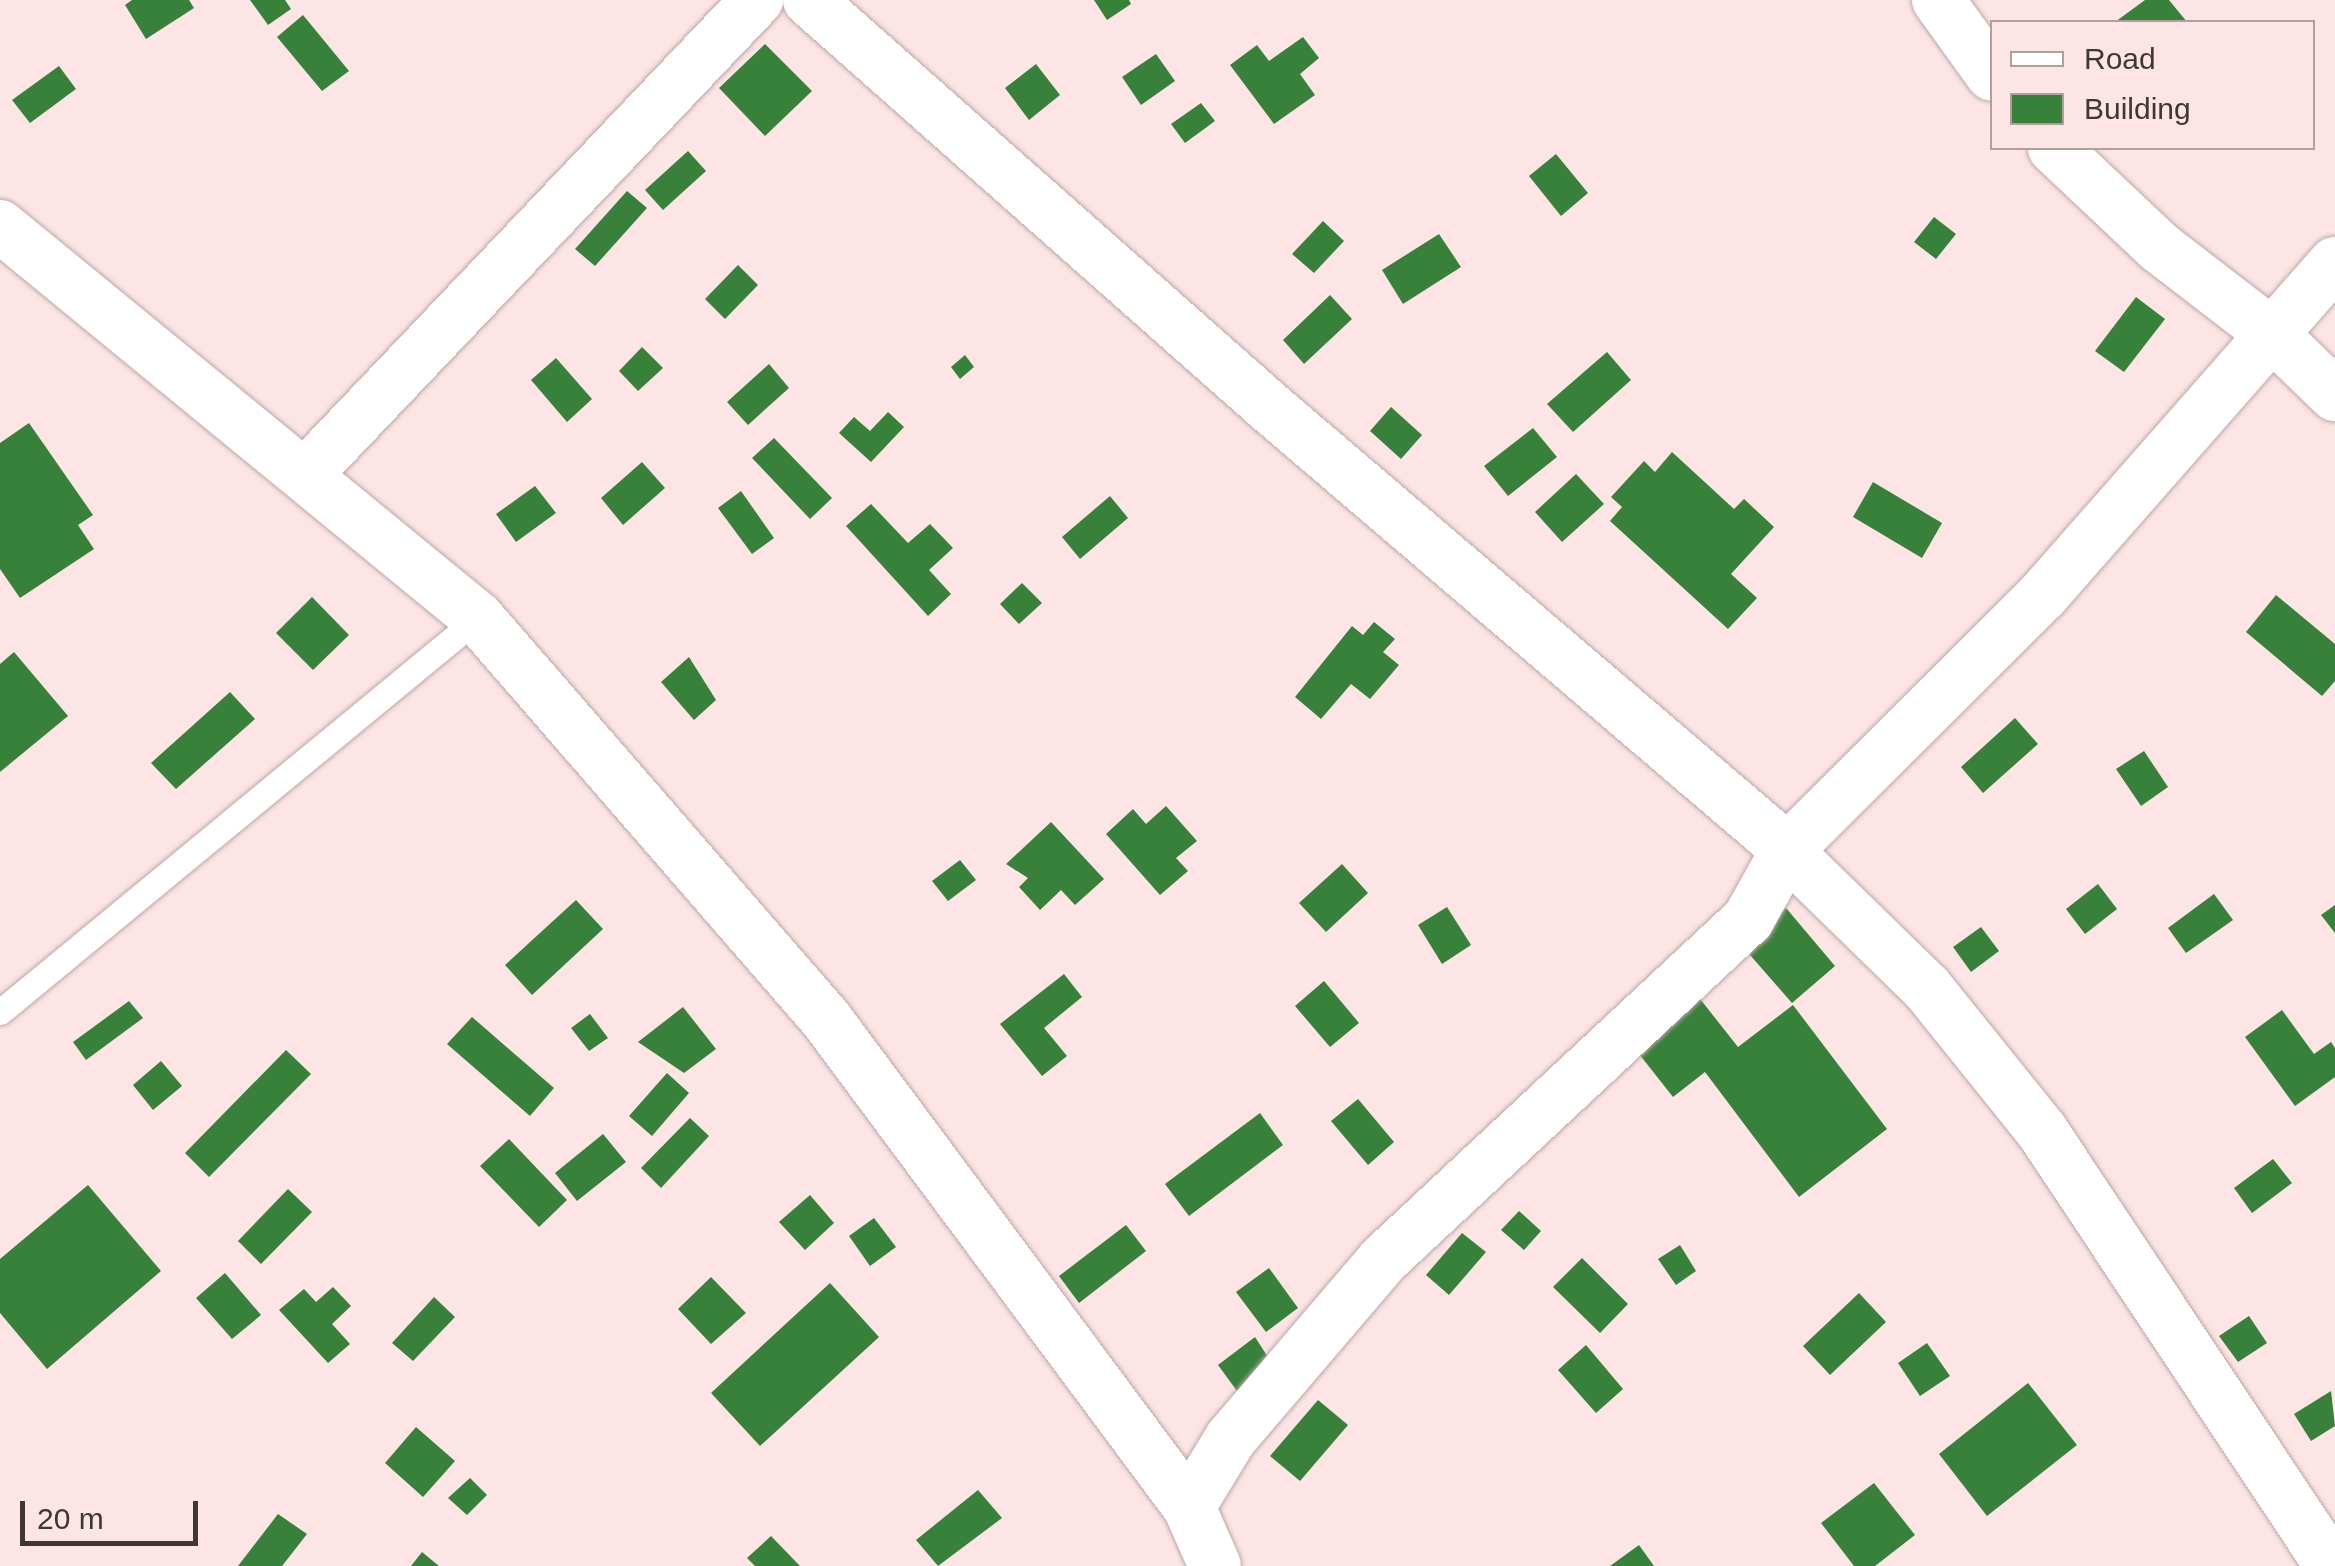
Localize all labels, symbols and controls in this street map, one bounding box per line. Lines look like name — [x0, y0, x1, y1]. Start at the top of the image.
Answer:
legend — [1990, 20, 2315, 150]
text: Road — [2084, 42, 2156, 75]
text: Building — [2084, 92, 2191, 125]
scale bar — [25, 1481, 202, 1543]
text: 20 m — [37, 1502, 104, 1535]

